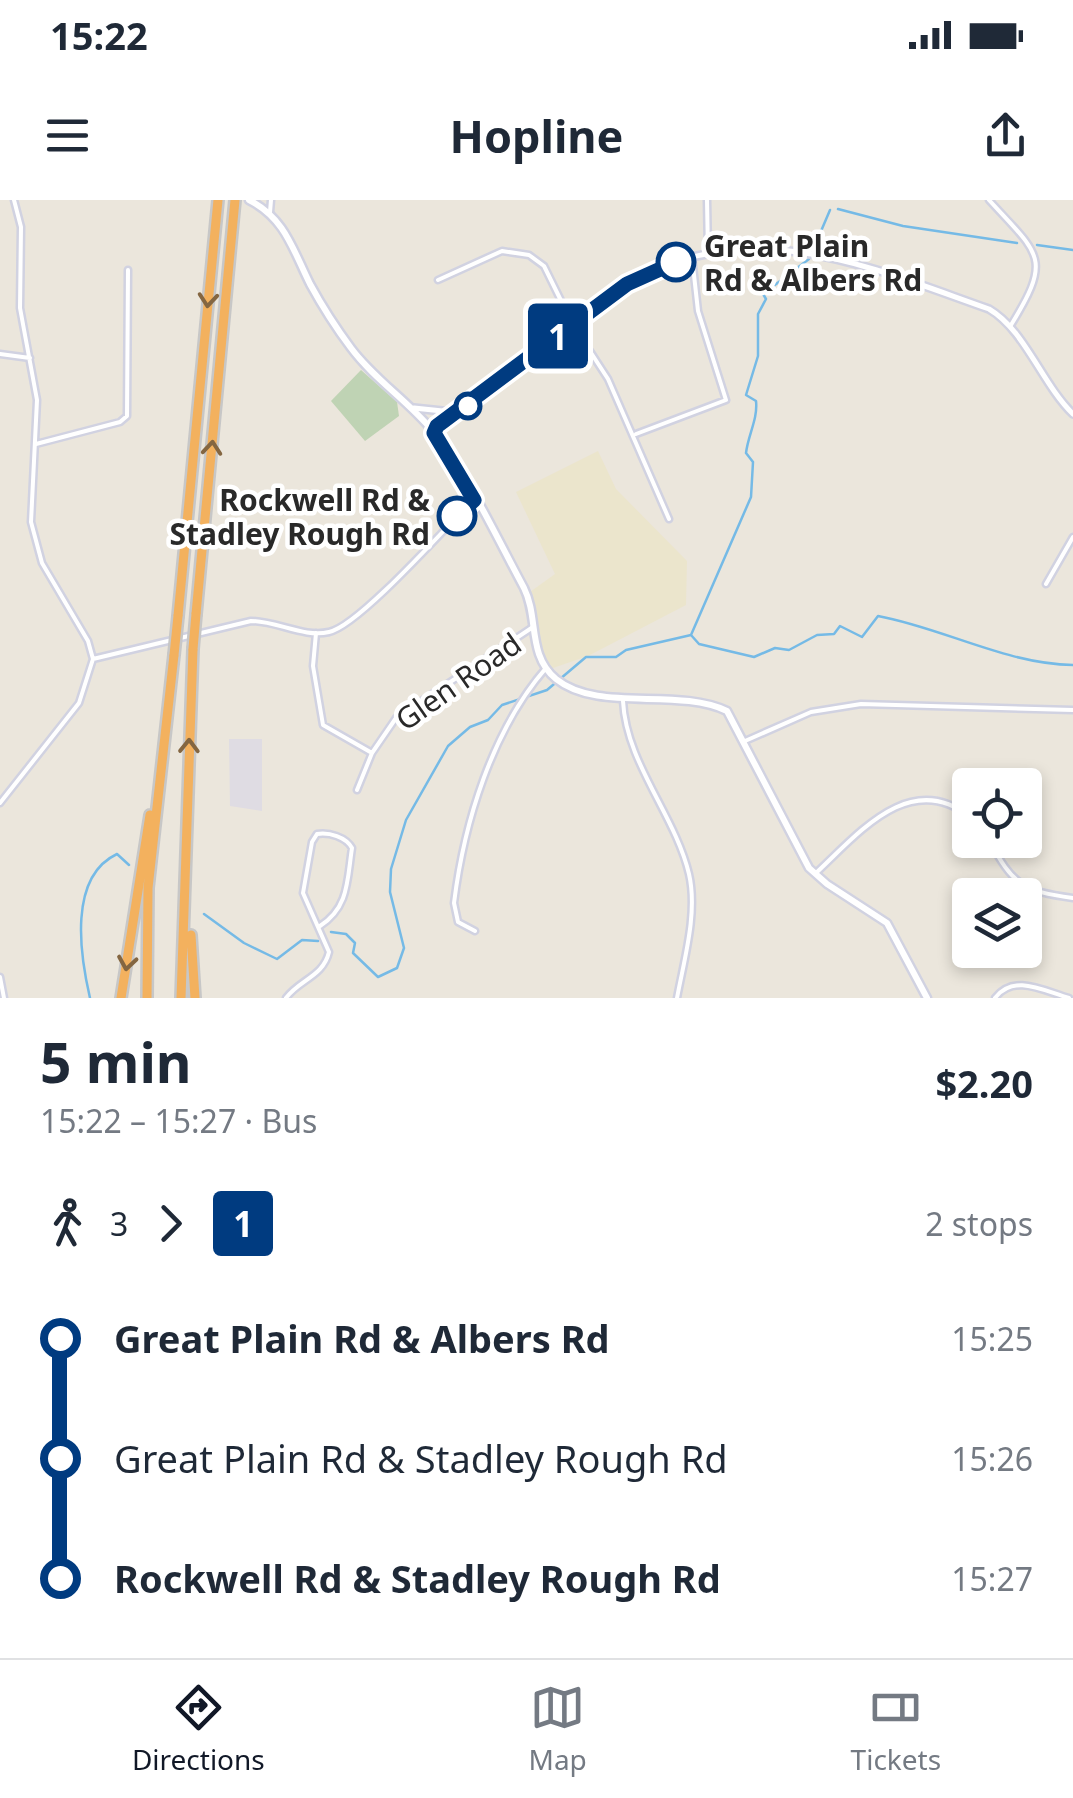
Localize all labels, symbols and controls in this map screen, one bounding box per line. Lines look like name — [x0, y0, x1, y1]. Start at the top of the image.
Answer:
text: 15:22 — [50, 9, 148, 61]
text: Hopline — [450, 105, 623, 166]
icon: menu — [40, 108, 95, 163]
icon: share — [978, 108, 1033, 163]
place label: Great Plain Rd & Albers Rd — [704, 225, 922, 300]
marker: Great Plain Rd & Albers Rd — [657, 243, 695, 281]
one-way arrow — [198, 293, 220, 309]
line badge: 1 — [526, 304, 590, 368]
text: 1 — [548, 313, 568, 360]
unlabelled marker — [455, 393, 481, 419]
one-way arrow — [200, 439, 222, 455]
place label: Rockwell Rd & Stadley Rough Rd — [170, 479, 430, 554]
marker: Rockwell Rd & Stadley Rough Rd — [438, 497, 476, 535]
street label: Glen Road — [387, 623, 529, 739]
one-way arrow — [178, 737, 199, 753]
map controls — [952, 768, 1042, 968]
button: locate — [952, 768, 1042, 858]
button: layers — [952, 878, 1042, 968]
one-way arrow — [117, 955, 138, 971]
text: 5 min — [40, 1024, 192, 1099]
text: $2.20 — [935, 1057, 1033, 1109]
text: 15:22 – 15:27 · Bus — [40, 1099, 317, 1142]
icon: walk — [40, 1196, 95, 1251]
icon: forward — [143, 1196, 198, 1251]
text: 1 — [233, 1200, 253, 1247]
text: 3 — [110, 1202, 128, 1245]
text: 2 stops — [925, 1202, 1033, 1245]
text: Great Plain Rd & Albers Rd — [114, 1312, 610, 1364]
text: 15:25 — [951, 1317, 1033, 1360]
text: Great Plain Rd & Stadley Rough Rd — [114, 1432, 728, 1484]
text: 15:26 — [951, 1437, 1033, 1480]
text: Rockwell Rd & Stadley Rough Rd — [114, 1552, 721, 1604]
text: 15:27 — [951, 1557, 1033, 1600]
tab: Directions — [132, 1680, 265, 1778]
tab: Map — [529, 1680, 587, 1778]
tab: Tickets — [851, 1680, 941, 1778]

